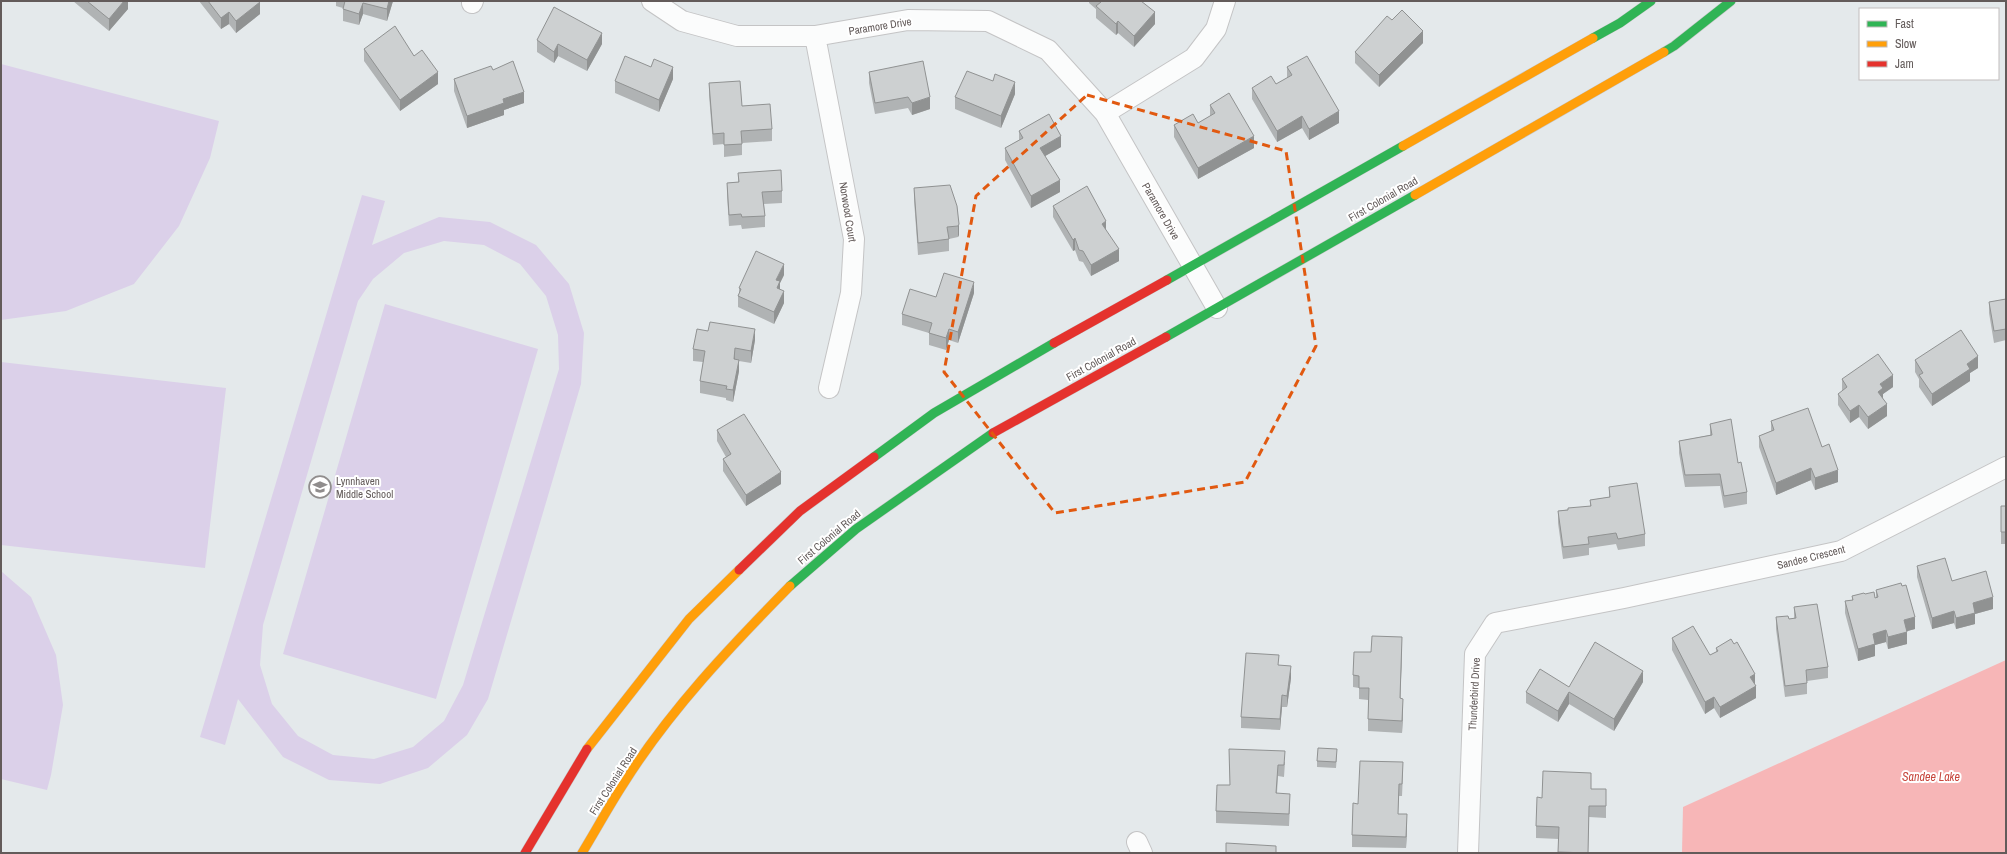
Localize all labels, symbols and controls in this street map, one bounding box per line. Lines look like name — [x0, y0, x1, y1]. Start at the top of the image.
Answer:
legend — [1859, 8, 1999, 80]
street label: Paramore Drive — [847, 14, 913, 38]
text: Fast — [1895, 16, 1914, 32]
text: Slow — [1895, 36, 1917, 52]
text: Jam — [1895, 56, 1914, 72]
street label: First Colonial Road — [1346, 174, 1420, 224]
street label: Paramore Drive — [1139, 180, 1183, 242]
street label: Norwood Court — [836, 181, 860, 244]
street label: First Colonial Road — [1064, 334, 1138, 384]
school or university icon: Lynnhaven Middle School — [307, 474, 333, 500]
place label: Lynnhaven Middle School — [336, 474, 393, 501]
street label: First Colonial Road — [795, 507, 863, 567]
street label: Sandee Crescent — [1775, 542, 1847, 572]
street label: Thunderbird Drive — [1465, 657, 1483, 731]
street label: First Colonial Road — [586, 745, 640, 817]
water label: Sandee Lake — [1902, 769, 1961, 785]

